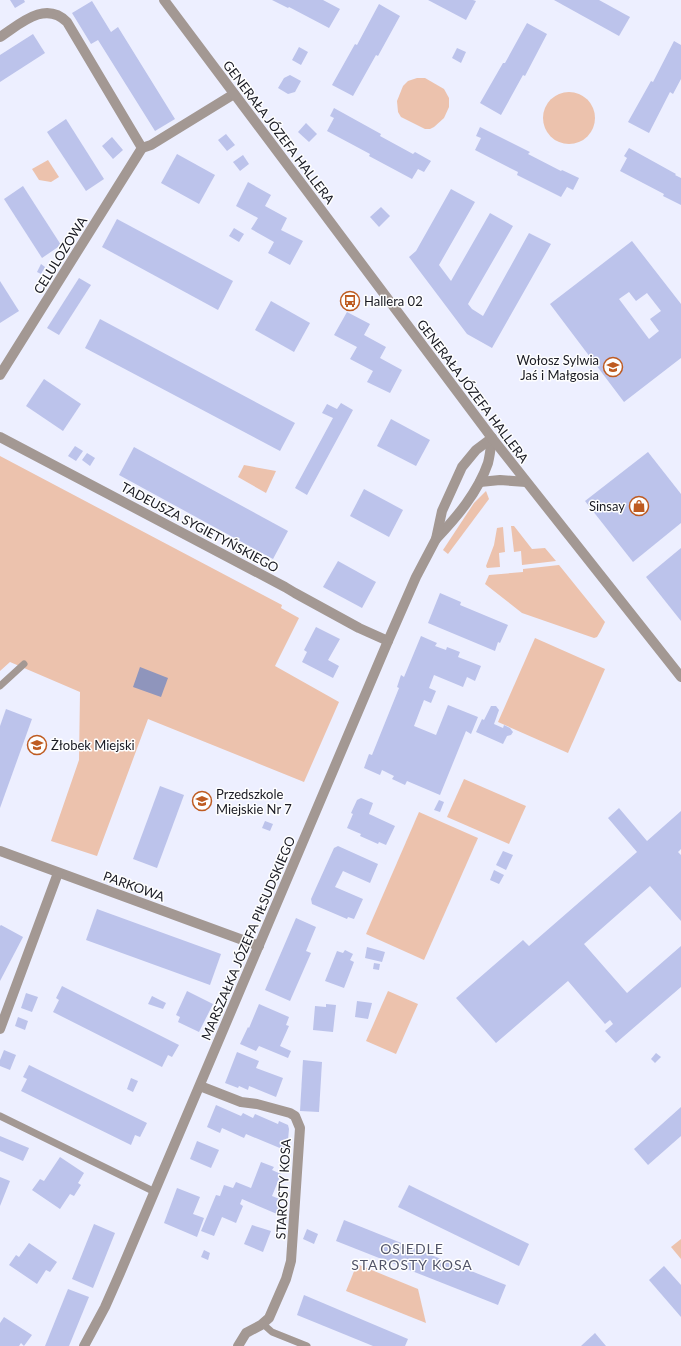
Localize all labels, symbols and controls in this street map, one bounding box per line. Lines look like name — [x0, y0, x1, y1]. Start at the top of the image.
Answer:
street label: GENERAŁA JÓZEFA HALLERA — [220, 57, 338, 207]
street label: CELULOZOWA — [30, 213, 90, 297]
bus stop icon: Hallera 02 — [339, 290, 361, 312]
place label: Hallera 02 — [364, 293, 423, 309]
street label: GENERAŁA JÓZEFA HALLERA — [414, 316, 532, 466]
place label: Wołosz Sylwia Jaś i Małgosia — [516, 352, 599, 383]
school or university icon: Wołosz Sylwia Jaś i Małgosia — [602, 356, 624, 378]
street label: TADEUSZA SYGIETYŃSKIEGO — [118, 479, 282, 575]
shop icon: Sinsay — [628, 495, 650, 517]
place label: Sinsay — [589, 498, 625, 514]
school or university icon: Żłobek Miejski — [26, 734, 48, 756]
place label: Żłobek Miejski — [51, 737, 135, 753]
place label: Przedszkole Miejskie Nr 7 — [216, 786, 292, 817]
school or university icon: Przedszkole Miejskie Nr 7 — [191, 790, 213, 812]
street label: MARSZAŁKA JÓZEFA PIŁSUDSKIEGO — [198, 834, 298, 1042]
street label: PARKOWA — [101, 868, 167, 905]
street label: STAROSTY KOSA — [272, 1138, 294, 1240]
district label: OSIEDLE STAROSTY KOSA — [351, 1240, 473, 1273]

